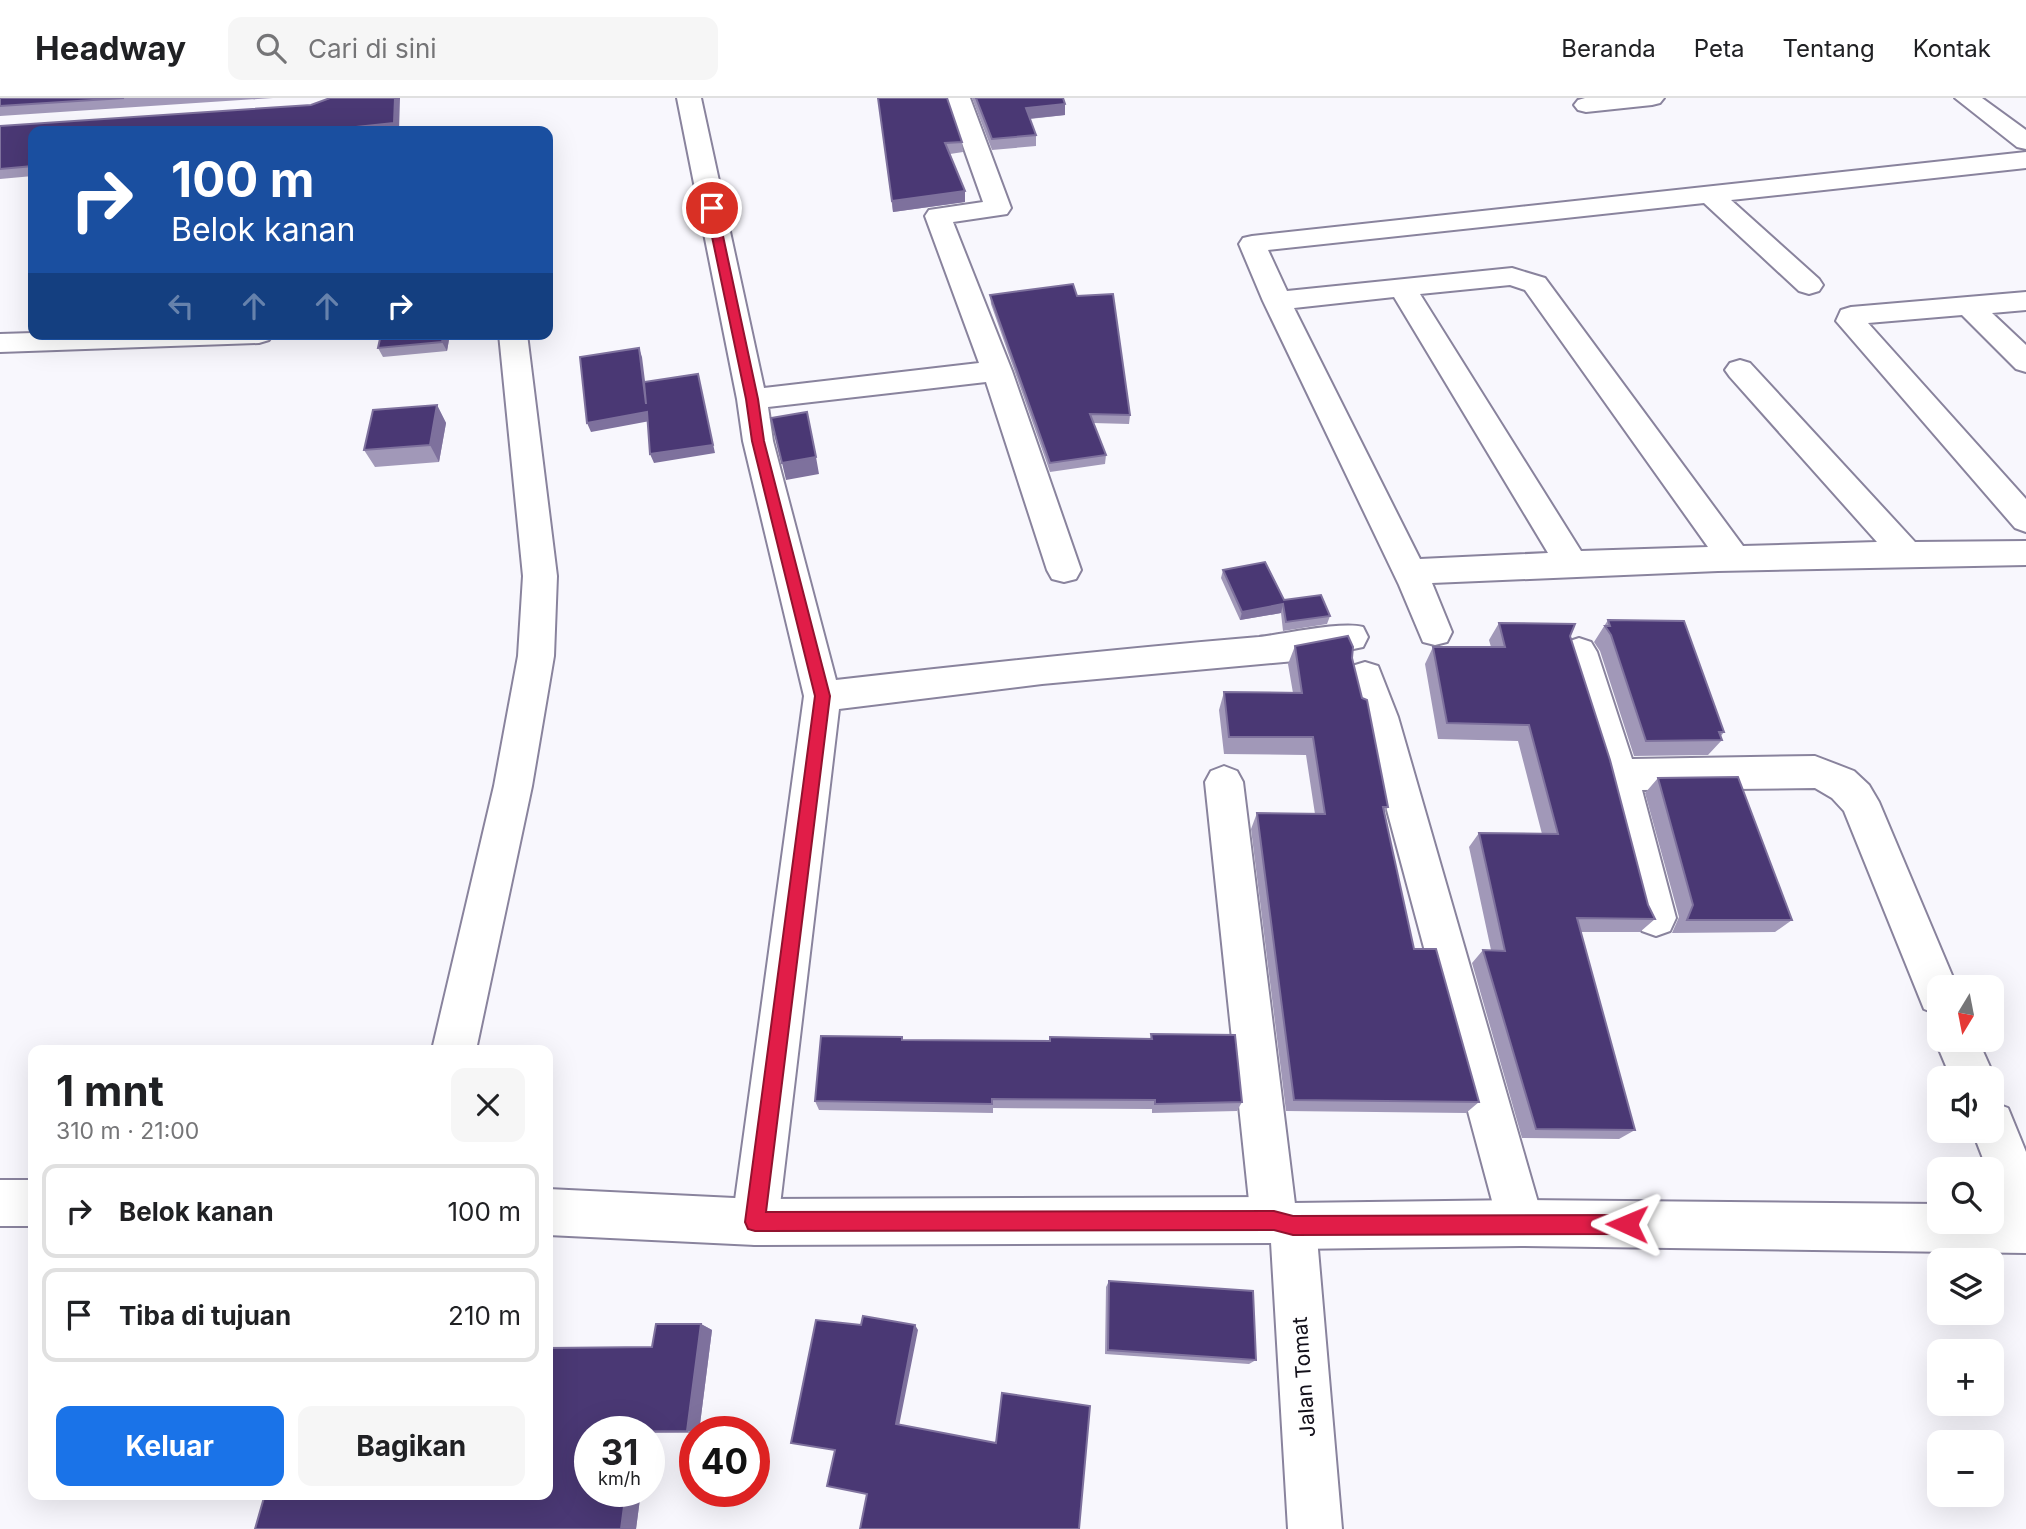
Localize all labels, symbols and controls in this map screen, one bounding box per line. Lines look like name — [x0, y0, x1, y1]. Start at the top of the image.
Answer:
search box — [228, 17, 718, 80]
text: Headway — [35, 28, 186, 68]
icon: search — [252, 29, 290, 67]
text: Cari di sini — [308, 33, 437, 64]
text: Beranda — [1561, 34, 1656, 63]
text: Peta — [1694, 34, 1744, 63]
text: Tentang — [1782, 34, 1875, 63]
text: Kontak — [1913, 34, 1991, 63]
text: 100 m — [171, 150, 315, 209]
icon: right — [56, 154, 147, 245]
pin — [682, 178, 742, 238]
icon: arrive — [693, 189, 731, 227]
text: Belok kanan — [171, 210, 355, 249]
icon: left — [162, 287, 200, 325]
icon: ahead — [235, 287, 273, 325]
icon: ahead — [308, 287, 346, 325]
icon: right — [381, 287, 419, 325]
north arrow — [1927, 975, 2004, 1052]
map controls — [1927, 975, 2004, 1507]
text: 1 mnt — [56, 1065, 164, 1116]
button: sound — [1927, 1066, 2004, 1143]
button: close — [451, 1068, 525, 1142]
text: 310 m · 21:00 — [56, 1117, 199, 1145]
button: search — [1927, 1157, 2004, 1234]
position arrow — [1590, 1187, 1664, 1261]
icon: right — [60, 1192, 98, 1230]
text: Belok kanan — [119, 1196, 274, 1227]
text: 100 m — [448, 1196, 521, 1227]
button: layers — [1927, 1248, 2004, 1325]
icon: arrive — [60, 1296, 98, 1334]
text: Tiba di tujuan — [119, 1300, 291, 1331]
text: 210 m — [448, 1300, 521, 1331]
street label: Jalan Tomat — [1287, 1316, 1320, 1438]
button: + — [1927, 1339, 2004, 1416]
button: Keluar — [56, 1406, 284, 1486]
button: Bagikan — [298, 1406, 525, 1486]
speed limit sign: 40 — [679, 1416, 770, 1507]
button: − — [1927, 1430, 2004, 1507]
text: 31 — [601, 1431, 638, 1473]
text: km/h — [598, 1468, 641, 1489]

